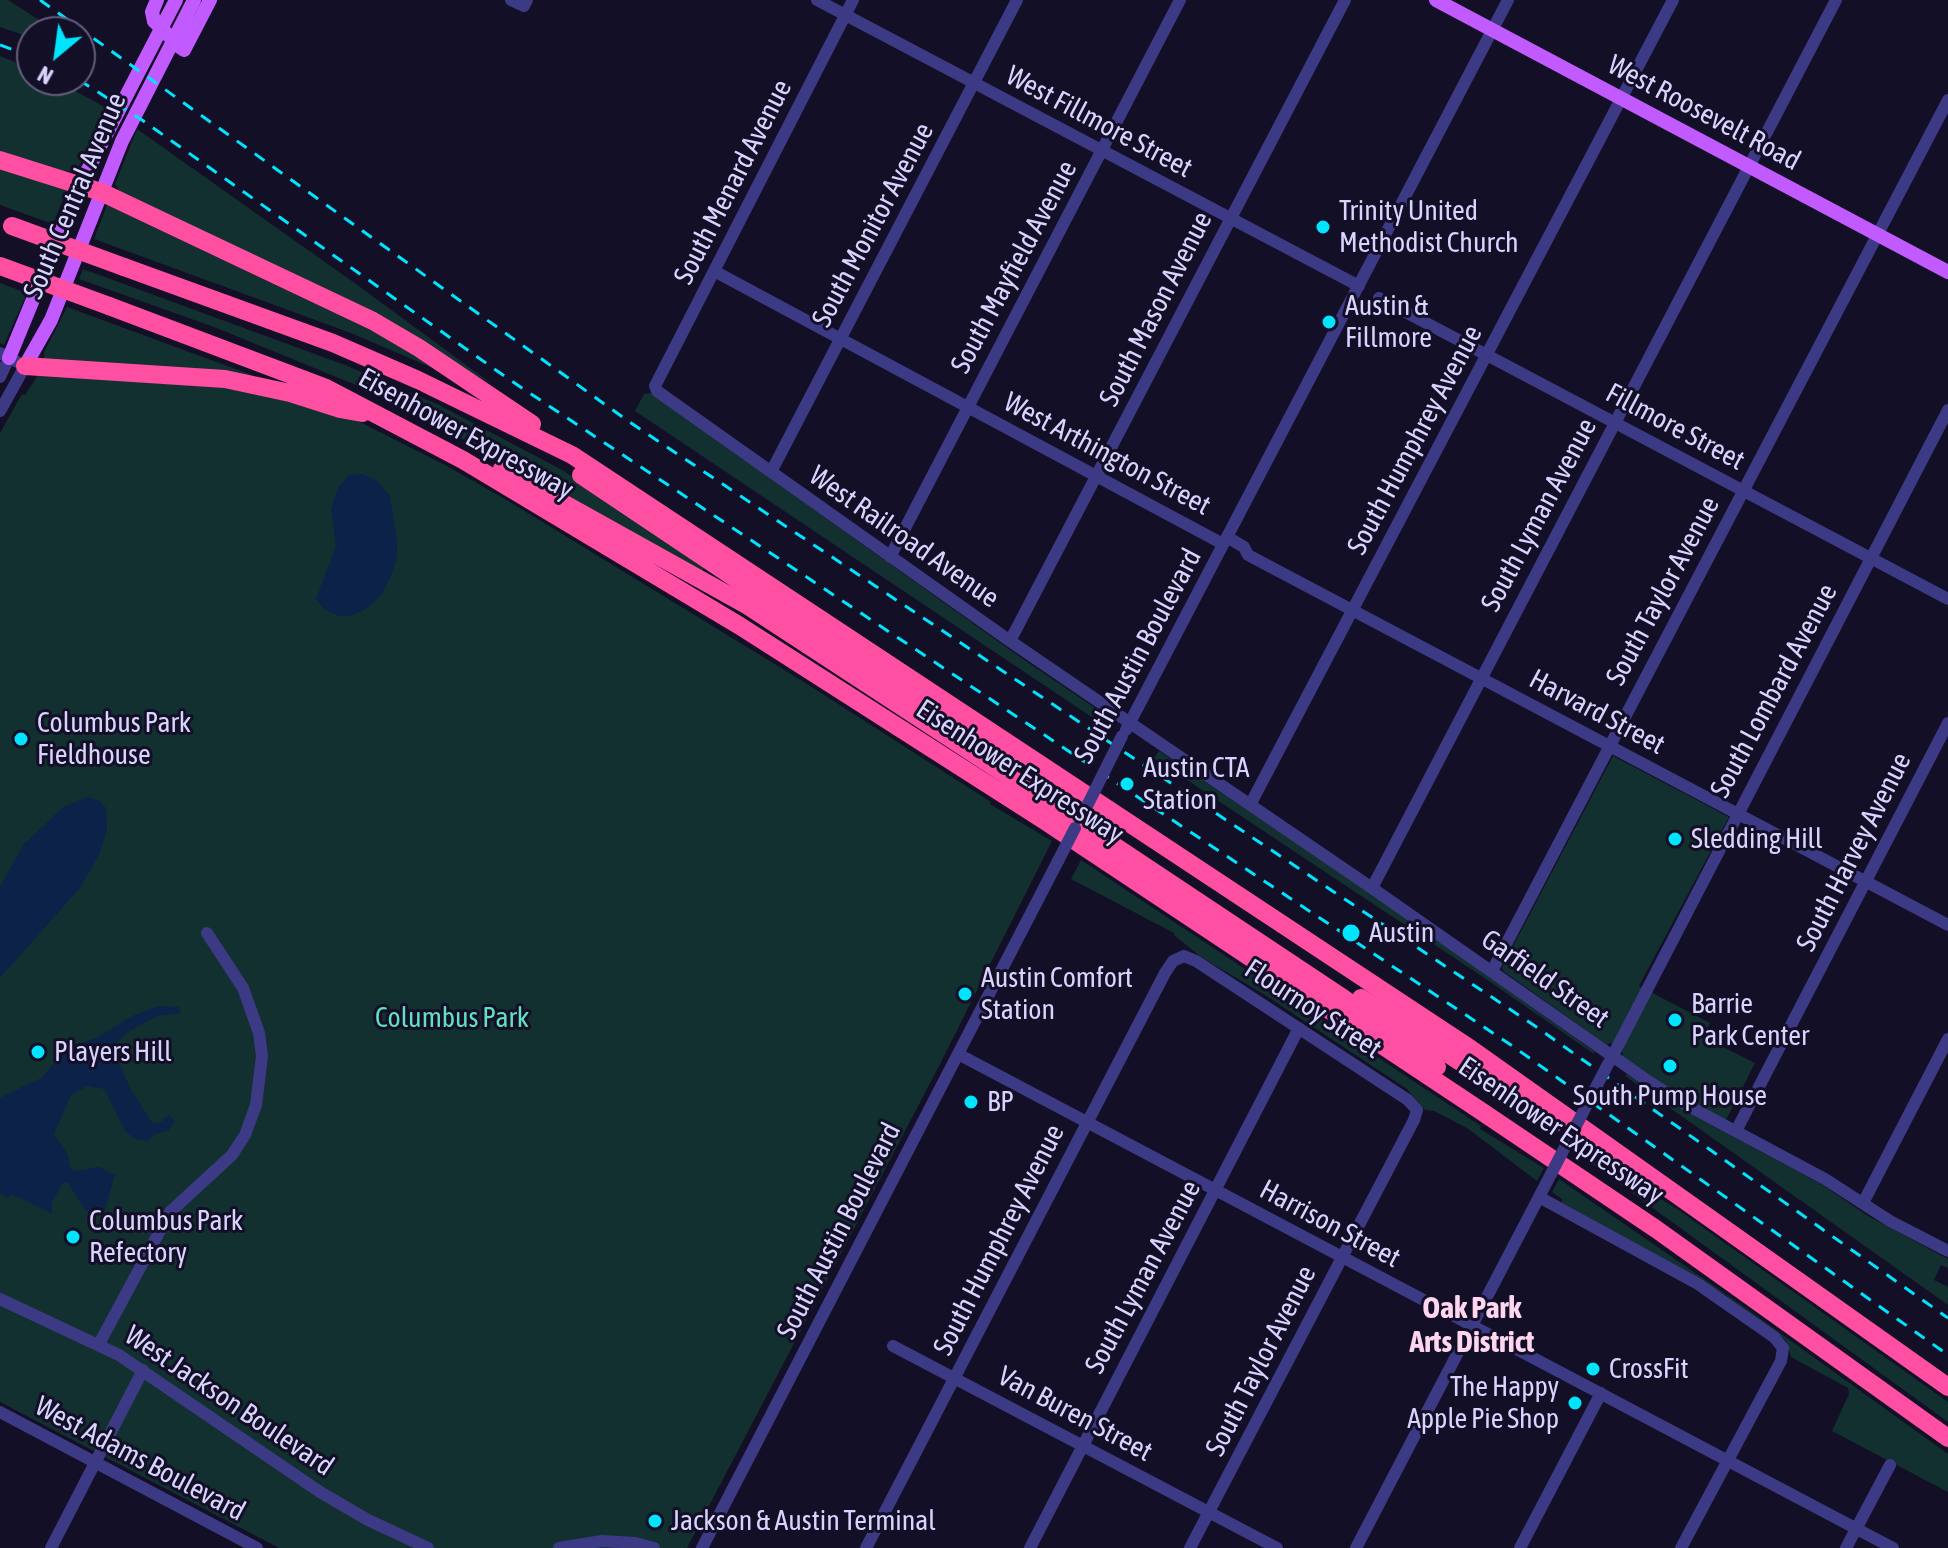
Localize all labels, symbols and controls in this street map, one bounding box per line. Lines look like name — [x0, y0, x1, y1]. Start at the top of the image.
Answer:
north arrow — [16, 16, 96, 96]
street label: West Roosevelt Road — [1602, 48, 1806, 178]
street label: West Fillmore Street — [1000, 59, 1198, 185]
text: N — [33, 61, 57, 90]
street label: South Menard Avenue — [667, 74, 799, 290]
street label: South Central Avenue — [16, 88, 134, 304]
street label: South Monitor Avenue — [805, 117, 941, 333]
street label: South Mayfield Avenue — [944, 155, 1084, 379]
place label: Trinity United Methodist Church — [1339, 194, 1519, 260]
street label: South Mason Avenue — [1093, 206, 1219, 412]
marker: Trinity United Methodist Church — [1314, 218, 1332, 236]
place label: Austin & Fillmore — [1345, 289, 1432, 355]
marker: Austin & Fillmore — [1320, 313, 1338, 331]
street label: South Humphrey Avenue — [1340, 320, 1490, 560]
street label: Eisenhower Expressway — [353, 361, 579, 507]
street label: Fillmore Street — [1600, 376, 1750, 478]
street label: West Arthington Street — [998, 385, 1216, 523]
street label: South Lyman Avenue — [1474, 413, 1604, 617]
street label: West Railroad Avenue — [803, 459, 1005, 615]
street label: South Taylor Avenue — [1599, 491, 1727, 691]
street label: South Austin Boulevard — [1067, 543, 1209, 769]
street label: South Lombard Avenue — [1703, 578, 1845, 804]
street label: Harvard Street — [1523, 662, 1671, 762]
street label: Eisenhower Expressway — [910, 692, 1130, 852]
place label: Columbus Park Fieldhouse — [37, 706, 191, 772]
marker: Columbus Park Fieldhouse — [12, 730, 30, 748]
street label: South Harvey Avenue — [1790, 747, 1918, 957]
place label: Austin CTA Station — [1143, 751, 1250, 817]
marker: Austin CTA Station — [1118, 775, 1136, 793]
place label: Sledding Hill — [1691, 822, 1822, 856]
marker: Sledding Hill — [1666, 830, 1684, 848]
place label: Austin — [1369, 916, 1434, 950]
marker: Austin — [1340, 922, 1362, 944]
street label: Garfield Street — [1475, 923, 1615, 1035]
street label: Flournoy Street — [1238, 952, 1388, 1066]
place label: Austin Comfort Station — [981, 961, 1133, 1027]
marker: Austin Comfort Station — [956, 985, 974, 1003]
place label: Barrie Park Center — [1691, 987, 1809, 1053]
park label: Columbus Park — [375, 1001, 529, 1035]
marker: Barrie Park Center — [1666, 1011, 1684, 1029]
place label: Players Hill — [54, 1035, 172, 1069]
marker: Players Hill — [29, 1043, 47, 1061]
street label: Eisenhower Expressway — [1452, 1050, 1670, 1212]
marker: South Pump House — [1661, 1057, 1679, 1075]
place label: South Pump House — [1573, 1079, 1767, 1113]
place label: BP — [987, 1085, 1014, 1119]
marker: BP — [962, 1093, 980, 1111]
street label: South Austin Boulevard — [770, 1117, 908, 1345]
street label: South Humphrey Avenue — [926, 1119, 1072, 1361]
street label: Harrison Street — [1254, 1173, 1406, 1275]
street label: South Lyman Avenue — [1078, 1175, 1208, 1379]
place label: Columbus Park Refectory — [89, 1204, 243, 1270]
marker: Columbus Park Refectory — [64, 1228, 82, 1246]
street label: South Taylor Avenue — [1199, 1260, 1323, 1462]
district label: Oak Park Arts District — [1409, 1291, 1535, 1362]
street label: West Jackson Boulevard — [118, 1319, 340, 1483]
place label: CrossFit — [1609, 1352, 1689, 1386]
street label: Van Buren Street — [992, 1359, 1158, 1469]
marker: CrossFit — [1584, 1360, 1602, 1378]
place label: The Happy Apple Pie Shop — [1407, 1370, 1559, 1436]
street label: West Adams Boulevard — [29, 1389, 251, 1529]
marker: The Happy Apple Pie Shop — [1566, 1394, 1584, 1412]
place label: Jackson & Austin Terminal — [671, 1504, 936, 1538]
marker: Jackson & Austin Terminal — [646, 1512, 664, 1530]

